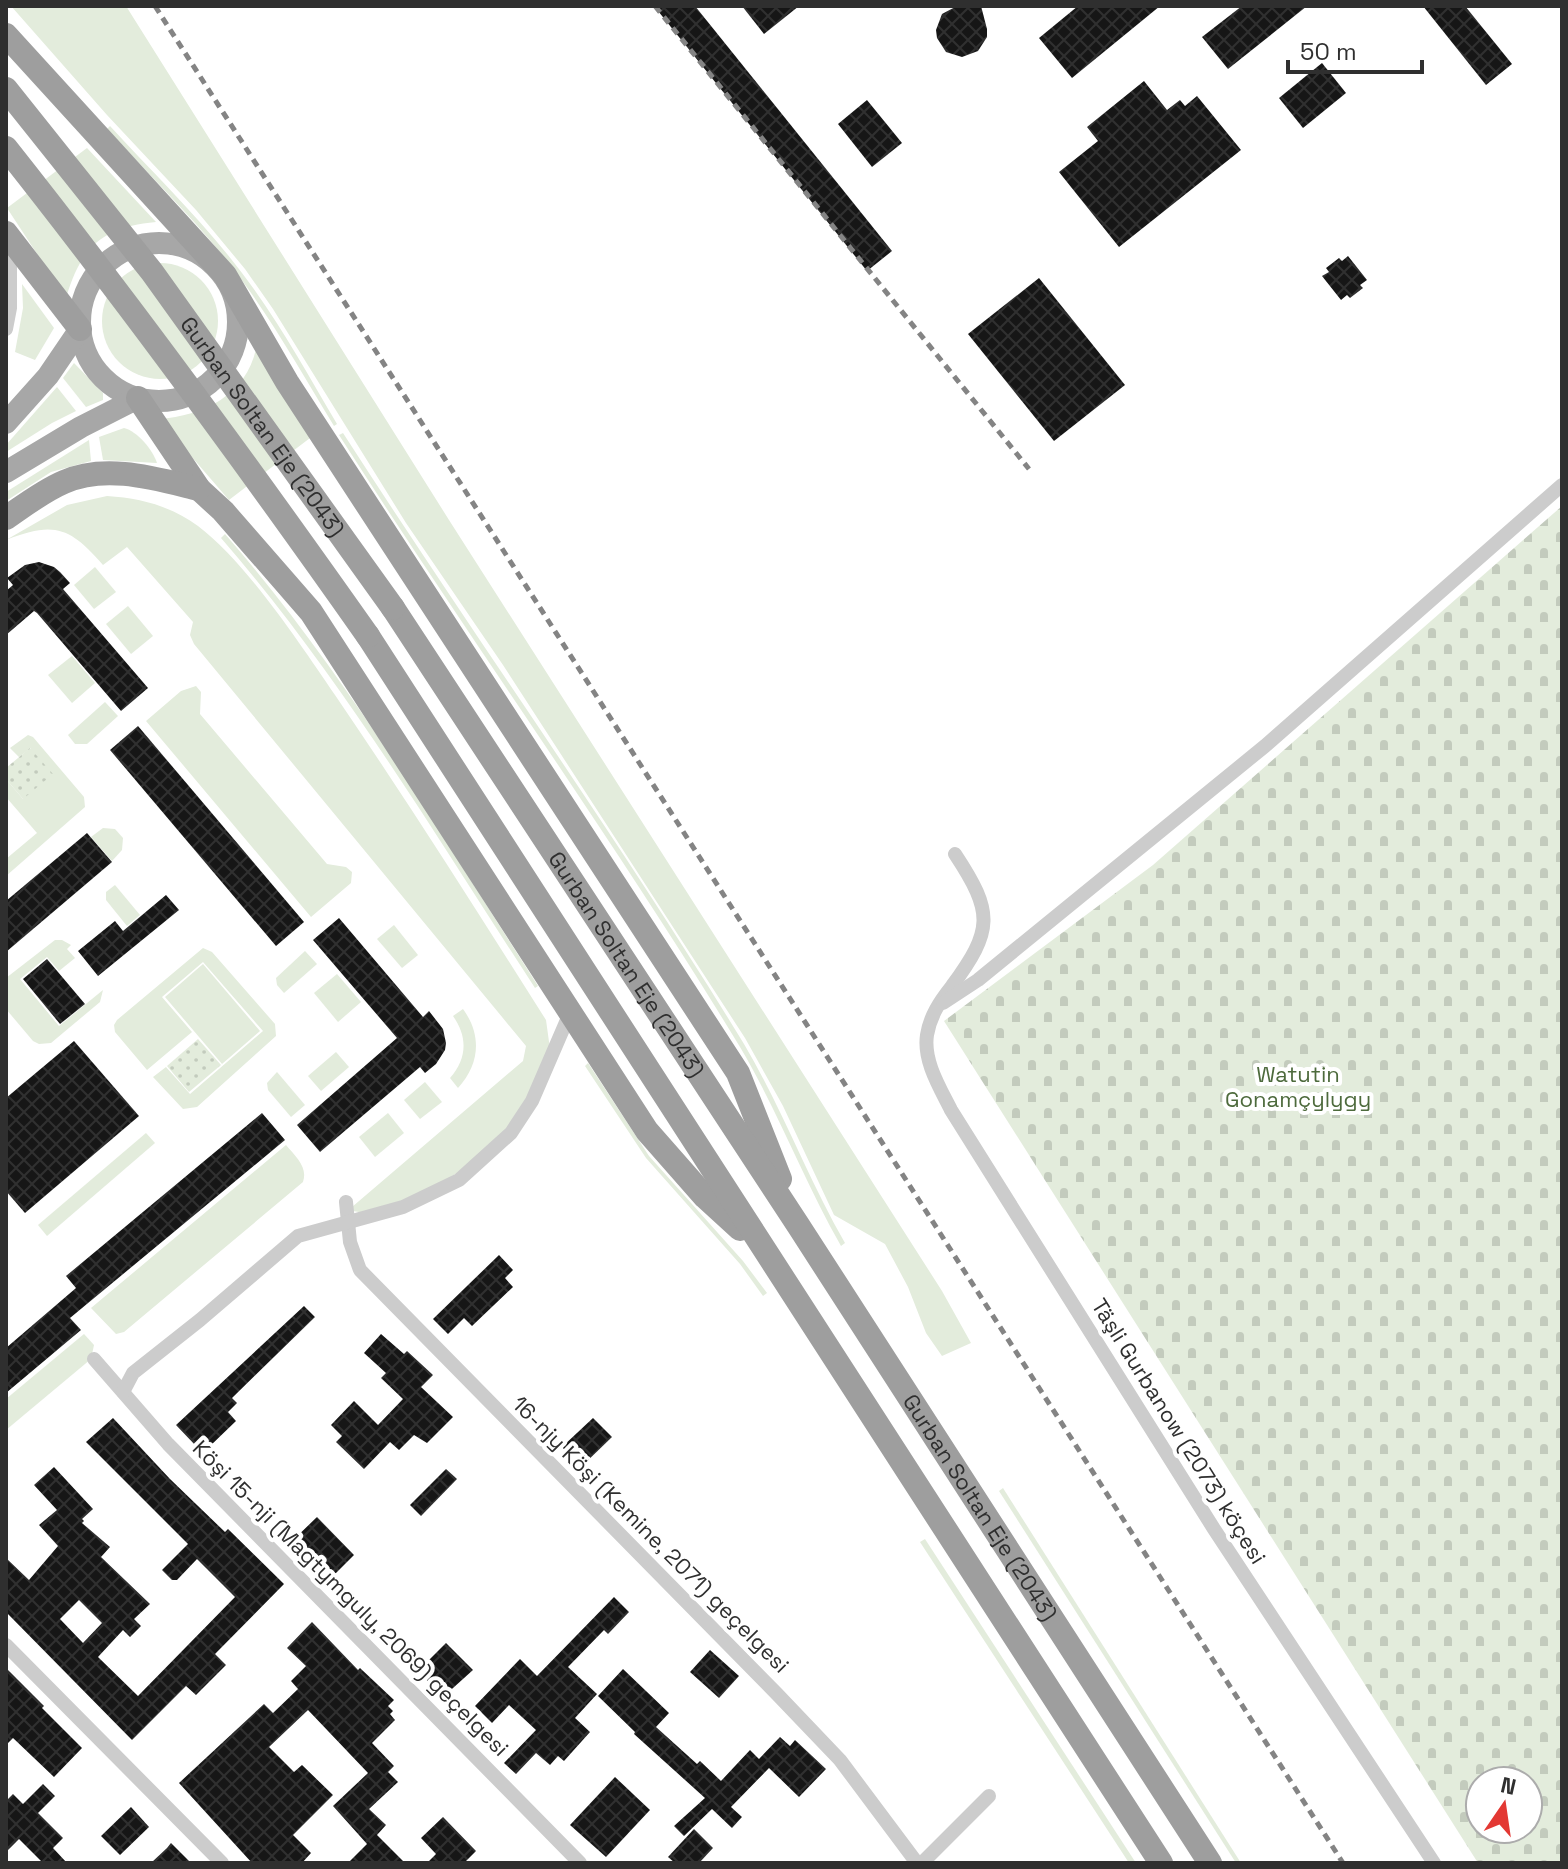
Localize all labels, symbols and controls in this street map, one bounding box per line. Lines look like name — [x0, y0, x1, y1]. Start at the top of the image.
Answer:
scale bar — [1288, 24, 1422, 74]
text: 50 m — [1300, 36, 1357, 67]
street label: Gurban Soltan Eje (2043) — [174, 311, 351, 542]
street label: Gurban Soltan Eje (2043) — [543, 846, 711, 1082]
park label: Watutin Gonamçylygy — [1225, 1060, 1371, 1113]
street label: Täşli Gurbanow (2073) köçesi — [1086, 1293, 1272, 1569]
street label: Gurban Soltan Eje (2043) — [897, 1389, 1064, 1626]
street label: 16-njy Köşi (Kemine, 2071) geçelgesi — [507, 1390, 795, 1678]
street label: Köşi 15-nji (Magtymguly, 2069) geçelgesi — [187, 1434, 515, 1762]
north arrow — [1464, 1765, 1544, 1845]
text: N — [1498, 1770, 1519, 1801]

